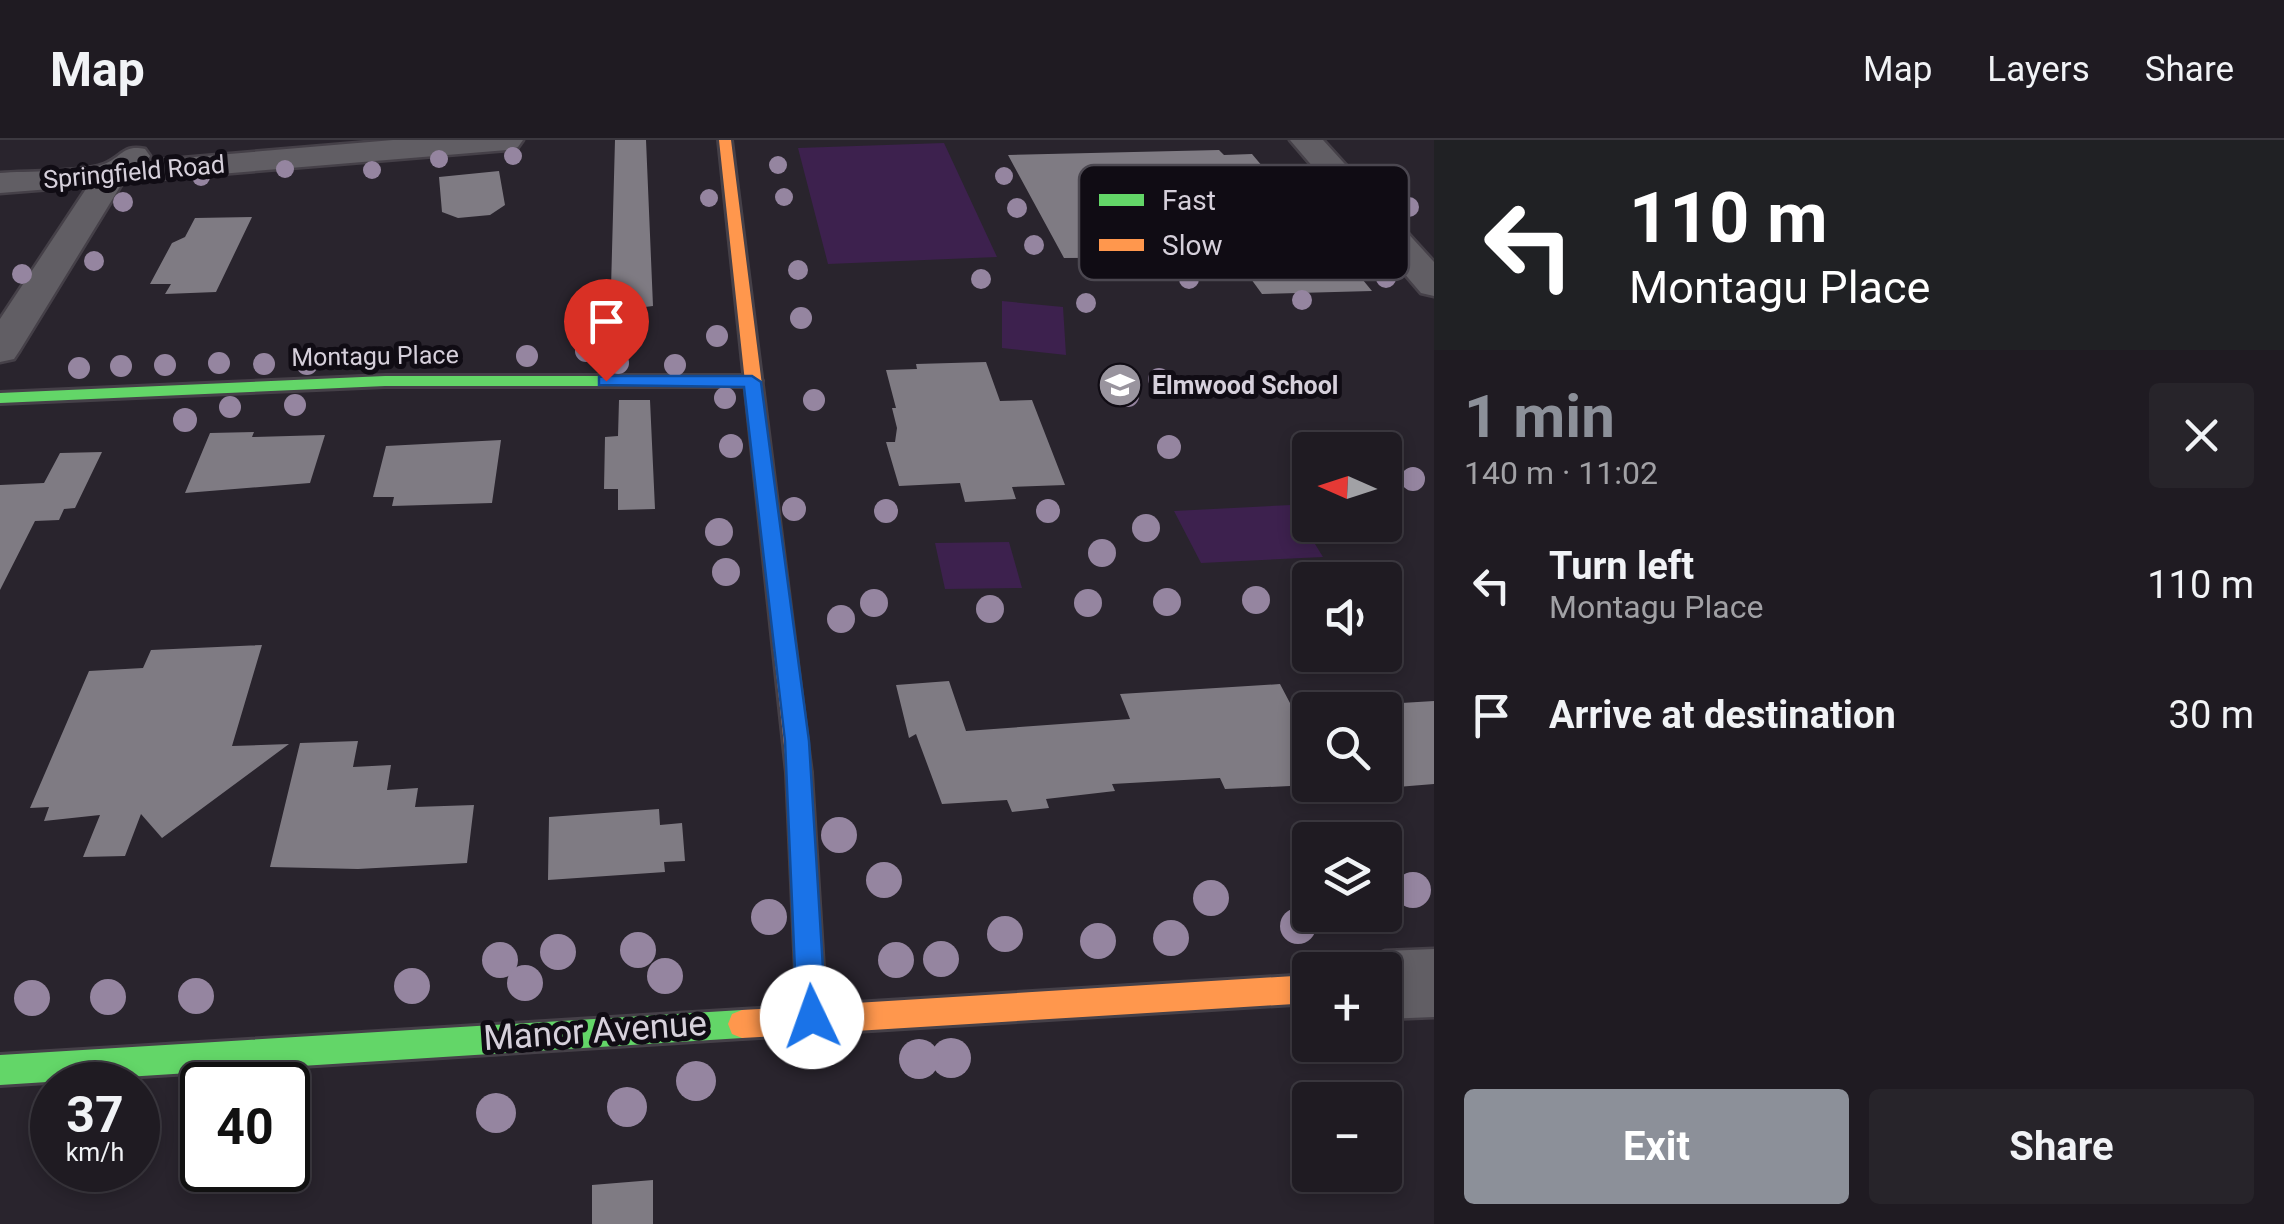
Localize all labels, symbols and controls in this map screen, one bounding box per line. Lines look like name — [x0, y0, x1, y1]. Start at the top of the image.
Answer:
text: Map — [50, 41, 145, 98]
text: Map — [1863, 49, 1932, 90]
text: Layers — [1987, 49, 2090, 90]
text: Share — [2145, 49, 2234, 90]
street label: Springfield Road — [42, 150, 226, 194]
legend — [1079, 165, 1409, 280]
text: 110 m — [1629, 177, 1828, 259]
icon: left — [1464, 180, 1594, 310]
text: Fast — [1162, 184, 1216, 217]
text: Slow — [1162, 229, 1222, 262]
text: Montagu Place — [1629, 261, 1930, 314]
pin — [564, 279, 649, 382]
icon: arrive — [579, 294, 634, 349]
street label: Montagu Place — [291, 340, 459, 372]
school or university icon: Elmwood School — [1097, 362, 1143, 408]
place label: Elmwood School — [1152, 371, 1338, 400]
text: 1 min — [1464, 381, 1615, 452]
button: close — [2149, 383, 2254, 488]
north arrow — [1292, 432, 1402, 542]
map controls — [1292, 432, 1402, 1192]
text: 140 m · 11:02 — [1464, 454, 1658, 492]
text: Turn left — [1549, 544, 1694, 588]
icon: left — [1464, 558, 1519, 613]
button: sound — [1292, 562, 1402, 672]
text: 110 m — [2147, 563, 2254, 607]
text: Montagu Place — [1549, 588, 1763, 626]
icon: arrive — [1464, 688, 1519, 743]
button: search — [1292, 692, 1402, 802]
text: Arrive at destination — [1549, 693, 1896, 737]
text: 30 m — [2169, 693, 2254, 737]
button: layers — [1292, 822, 1402, 932]
button: + — [1292, 952, 1402, 1062]
position arrow — [760, 965, 864, 1069]
street label: Manor Avenue — [482, 1003, 708, 1059]
speed limit sign: 40 — [180, 1062, 310, 1192]
button: − — [1292, 1082, 1402, 1192]
text: 37 — [66, 1086, 124, 1144]
button: Exit — [1464, 1089, 1849, 1204]
button: Share — [1869, 1089, 2254, 1204]
text: km/h — [66, 1138, 124, 1167]

